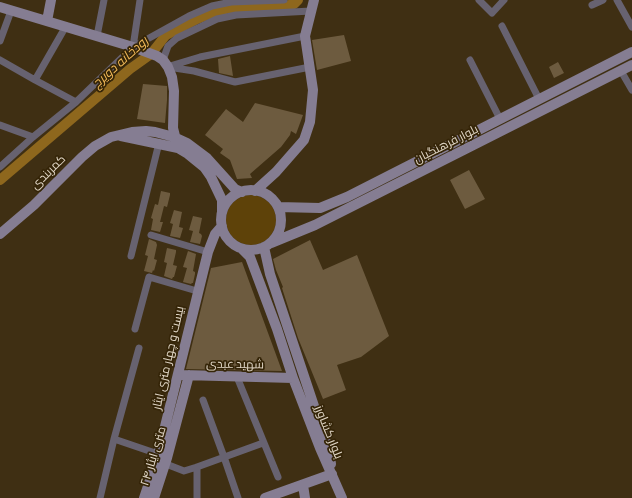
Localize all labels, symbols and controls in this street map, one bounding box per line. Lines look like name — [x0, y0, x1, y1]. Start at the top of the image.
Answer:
water label: رودخانه دویرج — [89, 33, 151, 91]
street label: بلوار فرهنگیان — [412, 122, 480, 166]
street label: کمربندی — [28, 152, 68, 192]
street label: بیست و چهار متری ایثار — [149, 305, 187, 411]
street label: شهید عبدی — [206, 356, 264, 372]
street label: بلوار کشاورز — [312, 403, 346, 461]
street label: ۲۴ متری ایثار — [137, 425, 169, 487]

